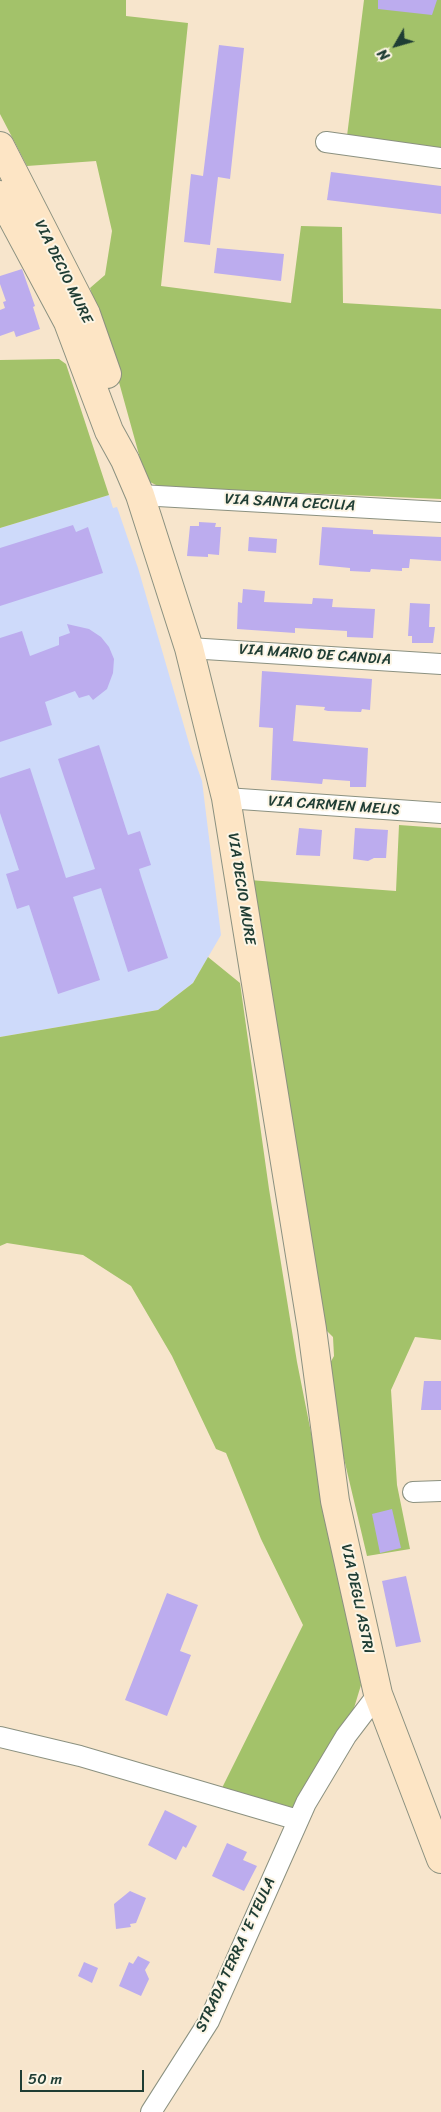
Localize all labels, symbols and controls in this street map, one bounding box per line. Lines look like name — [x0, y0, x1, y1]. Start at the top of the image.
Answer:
north arrow — [371, 20, 421, 70]
text: N — [371, 43, 397, 66]
street label: VIA DECIO MURE — [30, 217, 96, 327]
street label: VIA SANTA CECILIA — [224, 491, 356, 515]
street label: VIA MARIO DE CANDIA — [238, 641, 392, 669]
street label: VIA CARMEN MELIS — [268, 792, 400, 820]
street label: VIA DECIO MURE — [223, 832, 259, 946]
street label: VIA DEGLI ASTRI — [337, 1543, 377, 1655]
street label: STRADA TERRA 'E TEULA — [192, 1875, 280, 2035]
scale bar — [22, 2060, 146, 2092]
text: 50 m — [28, 2066, 62, 2092]

